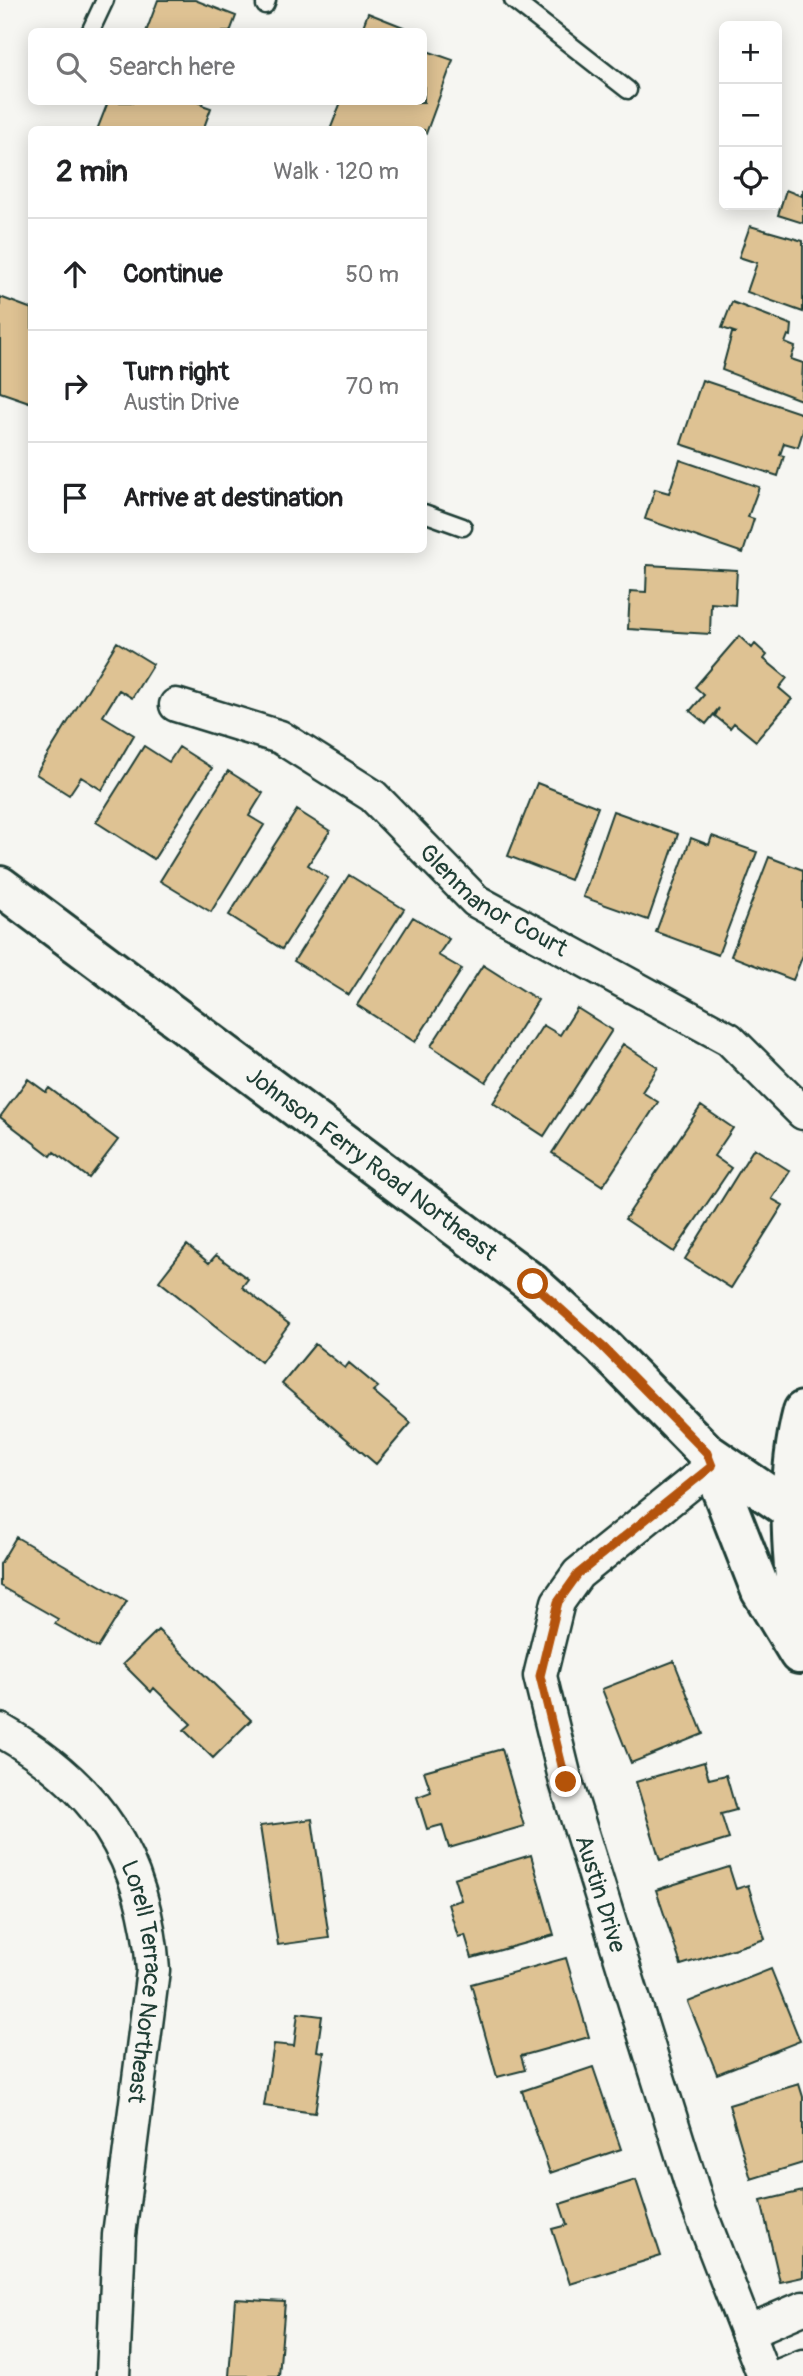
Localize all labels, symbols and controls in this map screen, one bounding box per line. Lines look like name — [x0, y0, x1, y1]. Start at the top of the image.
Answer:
map controls — [719, 21, 782, 210]
button: + — [719, 21, 782, 84]
search box — [28, 28, 427, 105]
icon: search — [52, 48, 90, 86]
text: Search here — [108, 51, 235, 83]
button: − — [719, 84, 782, 147]
button: locate — [719, 147, 782, 210]
text: 2 min — [56, 153, 128, 190]
text: Walk · 120 m — [273, 157, 399, 186]
icon: ahead — [56, 255, 94, 293]
text: Continue — [123, 258, 223, 290]
text: 50 m — [345, 260, 399, 289]
text: Turn right — [123, 356, 229, 388]
icon: right — [56, 367, 94, 405]
text: 70 m — [346, 372, 399, 401]
text: Austin Drive — [123, 388, 239, 417]
icon: arrive — [56, 479, 94, 517]
text: Arrive at destination — [123, 482, 343, 514]
street label: Glenmanor Court — [413, 838, 573, 963]
street label: Johnson Ferry Road Northeast — [240, 1060, 503, 1267]
route start — [517, 1268, 548, 1299]
route end — [550, 1766, 581, 1797]
street label: Austin Drive — [569, 1832, 633, 1956]
street label: Lorell Terrace Northeast — [115, 1856, 168, 2106]

